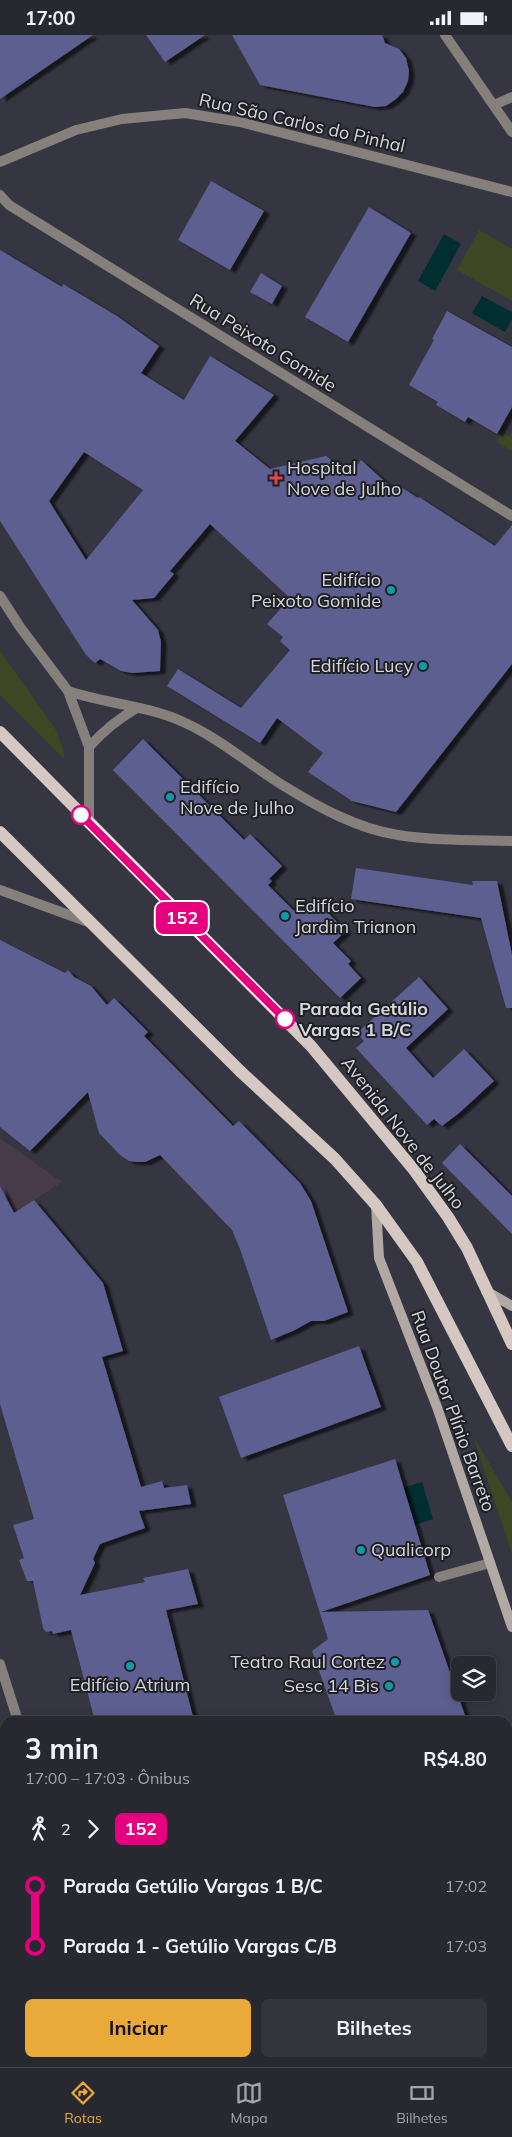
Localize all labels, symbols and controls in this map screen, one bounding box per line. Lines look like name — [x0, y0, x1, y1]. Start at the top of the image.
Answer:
text: 17:00 — [25, 6, 75, 30]
street label: Rua São Carlos do Pinhal — [197, 88, 407, 157]
street label: Rua Peixoto Gomide — [186, 288, 341, 397]
place label: Hospital Nove de Julho — [287, 456, 401, 500]
marker: Hospital Nove de Julho — [269, 471, 283, 485]
place label: Edifício Peixoto Gomide — [251, 568, 381, 612]
marker: Edifício Peixoto Gomide — [385, 584, 397, 596]
place label: Edifício Lucy — [310, 654, 413, 677]
marker: Edifício Lucy — [417, 660, 429, 672]
place label: Edifício Nove de Julho — [180, 775, 294, 819]
marker: Edifício Nove de Julho — [164, 791, 176, 803]
unlabelled marker — [71, 805, 91, 825]
place label: Edifício Jardim Trianon — [295, 894, 416, 938]
line badge: 152 — [153, 902, 211, 934]
text: 152 — [166, 906, 198, 929]
marker: Edifício Jardim Trianon — [279, 910, 291, 922]
place label: Parada Getúlio Vargas 1 B/C — [298, 997, 428, 1041]
marker: Parada Getúlio Vargas 1 B/C — [275, 1009, 295, 1029]
street label: Avenida Nove de Julho — [337, 1052, 470, 1214]
street label: Rua Doutor Plínio Barreto — [406, 1307, 501, 1515]
place label: Qualicorp — [371, 1538, 451, 1561]
marker: Qualicorp — [355, 1544, 367, 1556]
place label: Teatro Raul Cortez — [230, 1650, 385, 1673]
marker: Teatro Raul Cortez — [389, 1656, 401, 1668]
map controls — [451, 1656, 496, 1701]
button: layers — [451, 1656, 496, 1701]
marker: Edifício Atrium — [124, 1660, 136, 1672]
place label: Edifício Atrium — [70, 1673, 190, 1696]
place label: Sesc 14 Bis — [284, 1674, 379, 1697]
marker: Sesc 14 Bis — [383, 1680, 395, 1692]
text: 3 min — [25, 1731, 99, 1766]
text: R$4.80 — [423, 1747, 487, 1771]
text: 17:00 – 17:03 · Ônibus — [25, 1768, 190, 1788]
icon: walk — [25, 1815, 53, 1843]
icon: forward — [79, 1815, 107, 1843]
text: 152 — [125, 1817, 157, 1840]
text: 2 — [61, 1819, 71, 1839]
text: Parada Getúlio Vargas 1 B/C — [63, 1874, 323, 1898]
text: 17:02 — [445, 1876, 487, 1896]
text: Parada 1 - Getúlio Vargas C/B — [63, 1934, 337, 1958]
text: 17:03 — [445, 1936, 487, 1956]
button: Iniciar — [25, 1999, 251, 2057]
button: Bilhetes — [261, 1999, 487, 2057]
tab: Rotas — [64, 2079, 102, 2127]
tab: Mapa — [231, 2079, 268, 2127]
tab: Bilhetes — [396, 2079, 448, 2127]

